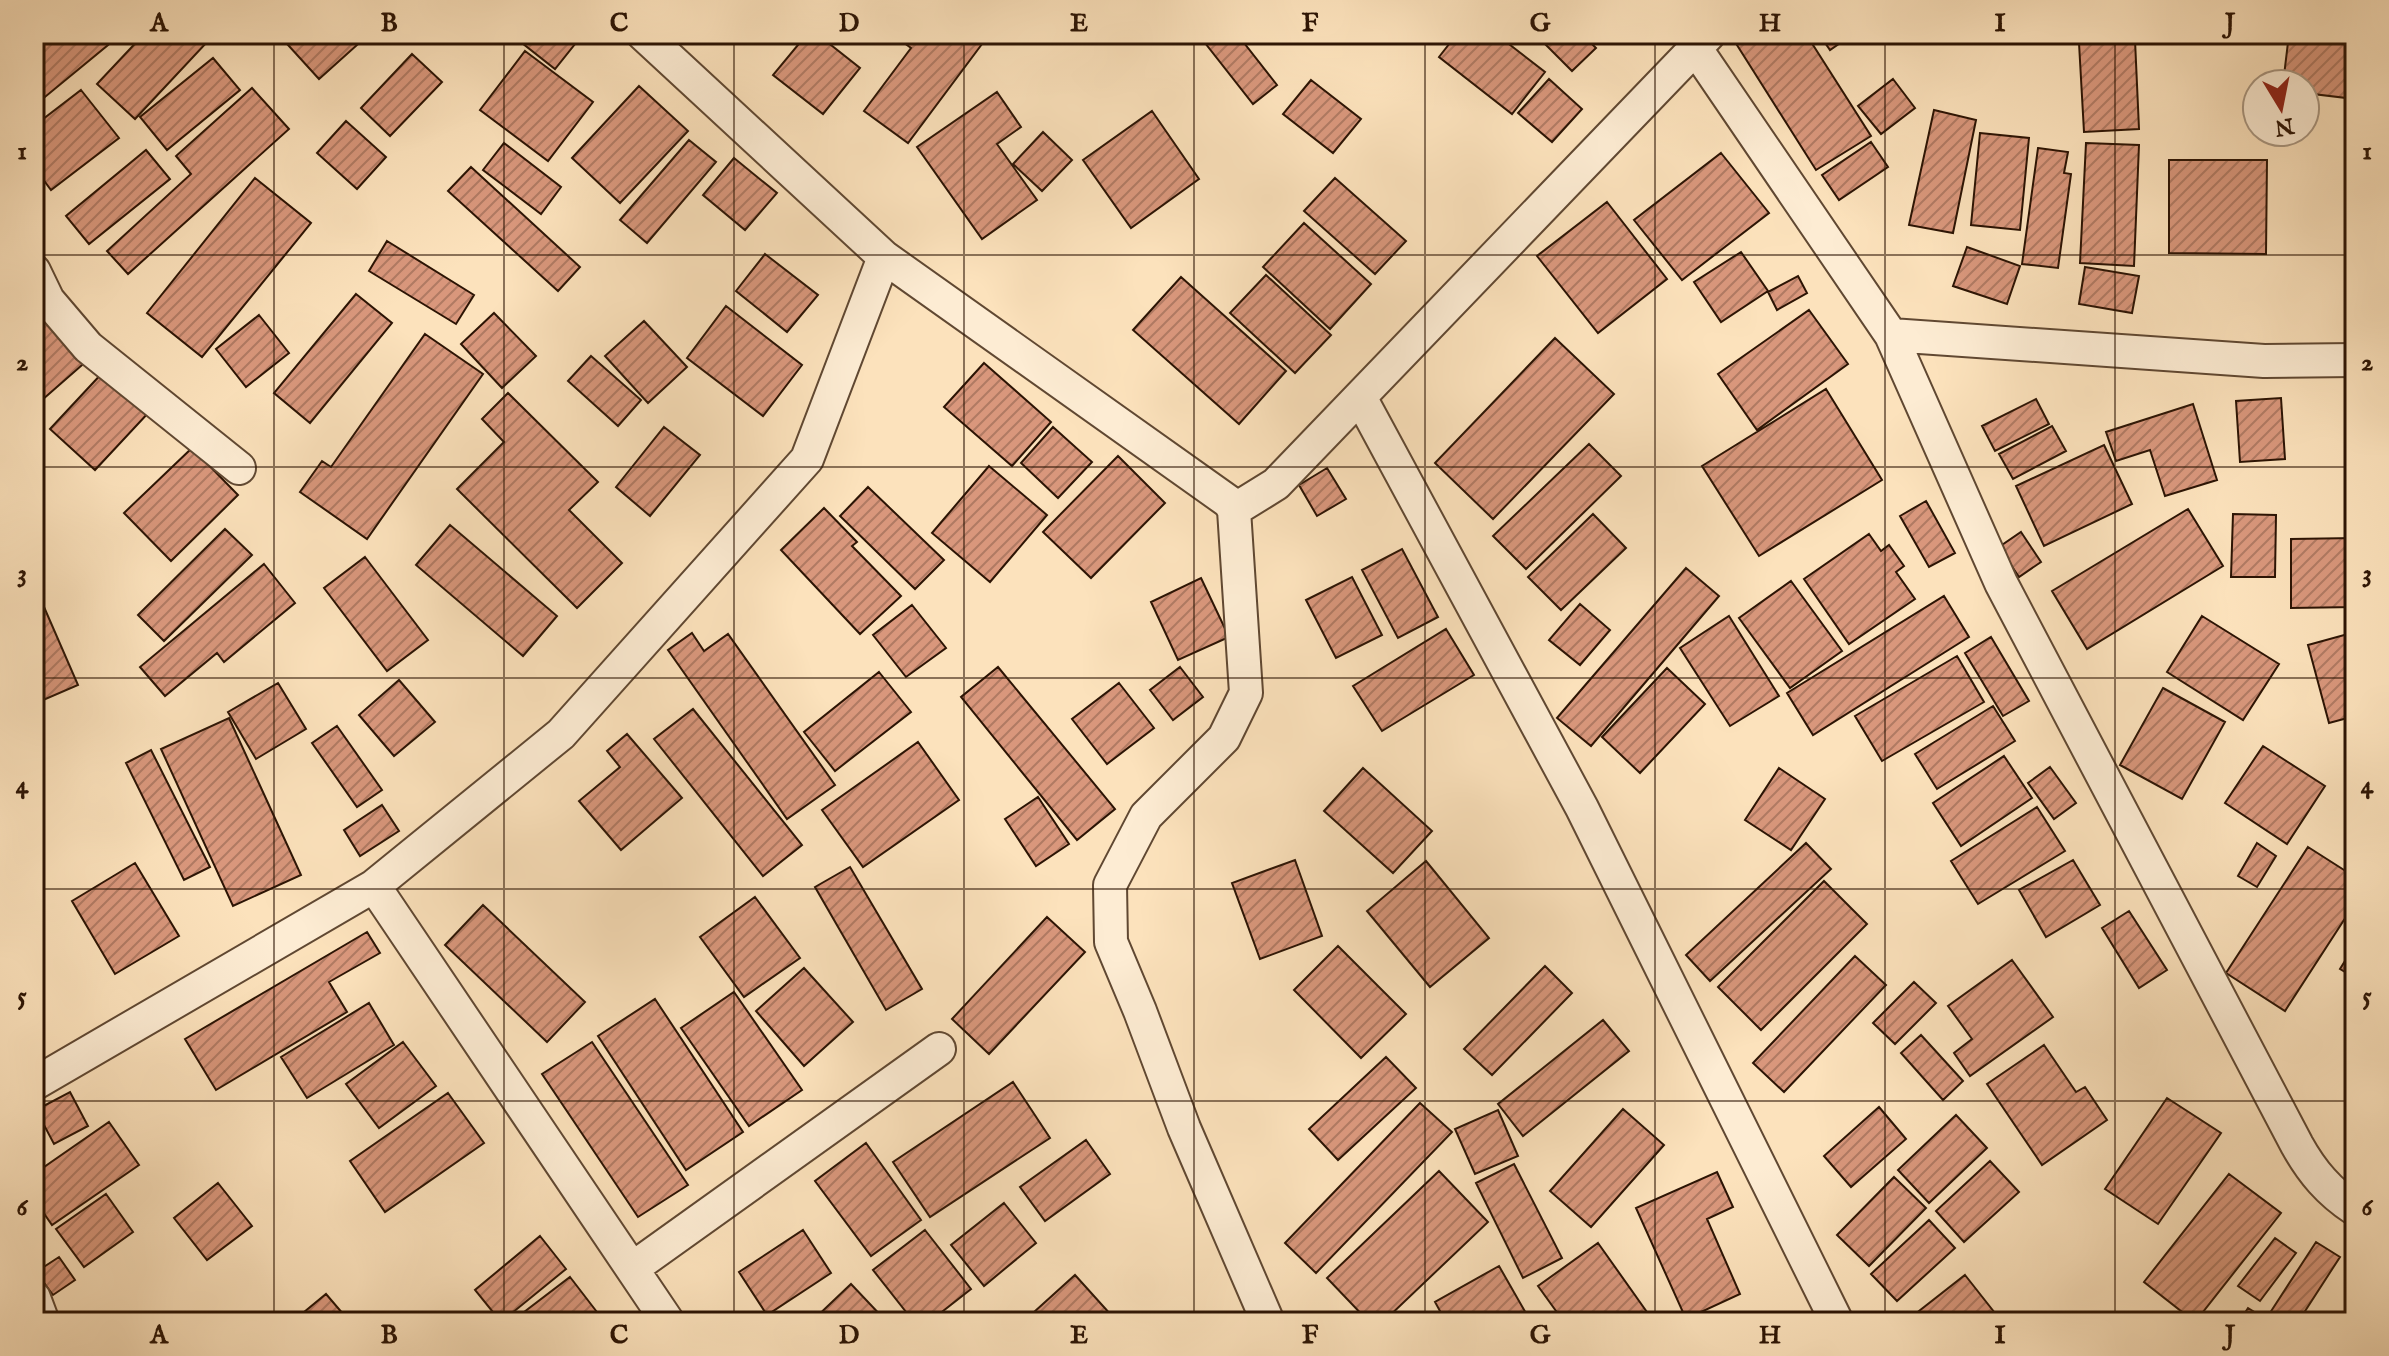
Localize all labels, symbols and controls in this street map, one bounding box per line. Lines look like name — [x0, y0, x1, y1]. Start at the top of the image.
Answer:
text: A — [149, 7, 169, 40]
text: B — [380, 7, 398, 40]
text: C — [610, 7, 629, 40]
text: D — [839, 7, 860, 40]
text: E — [1070, 7, 1088, 40]
text: F — [1302, 7, 1319, 40]
text: G — [1530, 7, 1551, 40]
text: H — [1759, 7, 1781, 40]
text: I — [1994, 7, 2006, 40]
text: J — [2222, 7, 2236, 40]
north arrow — [2241, 68, 2321, 148]
text: N — [2272, 110, 2297, 141]
text: 1 — [17, 135, 27, 168]
text: 1 — [2362, 135, 2372, 168]
text: 2 — [16, 346, 28, 379]
text: 2 — [2361, 346, 2373, 379]
text: 3 — [17, 557, 27, 590]
text: 3 — [2362, 557, 2372, 590]
text: 4 — [16, 769, 30, 802]
text: 4 — [2361, 769, 2375, 802]
text: 5 — [17, 980, 27, 1013]
text: 5 — [2362, 980, 2372, 1013]
text: 6 — [17, 1191, 29, 1224]
text: 6 — [2362, 1191, 2374, 1224]
text: A — [149, 1319, 169, 1352]
text: B — [380, 1319, 398, 1352]
text: C — [610, 1319, 629, 1352]
text: D — [839, 1319, 860, 1352]
text: E — [1070, 1319, 1088, 1352]
text: F — [1302, 1319, 1319, 1352]
text: G — [1530, 1319, 1551, 1352]
text: H — [1759, 1319, 1781, 1352]
text: I — [1994, 1319, 2006, 1352]
text: J — [2222, 1319, 2236, 1352]

